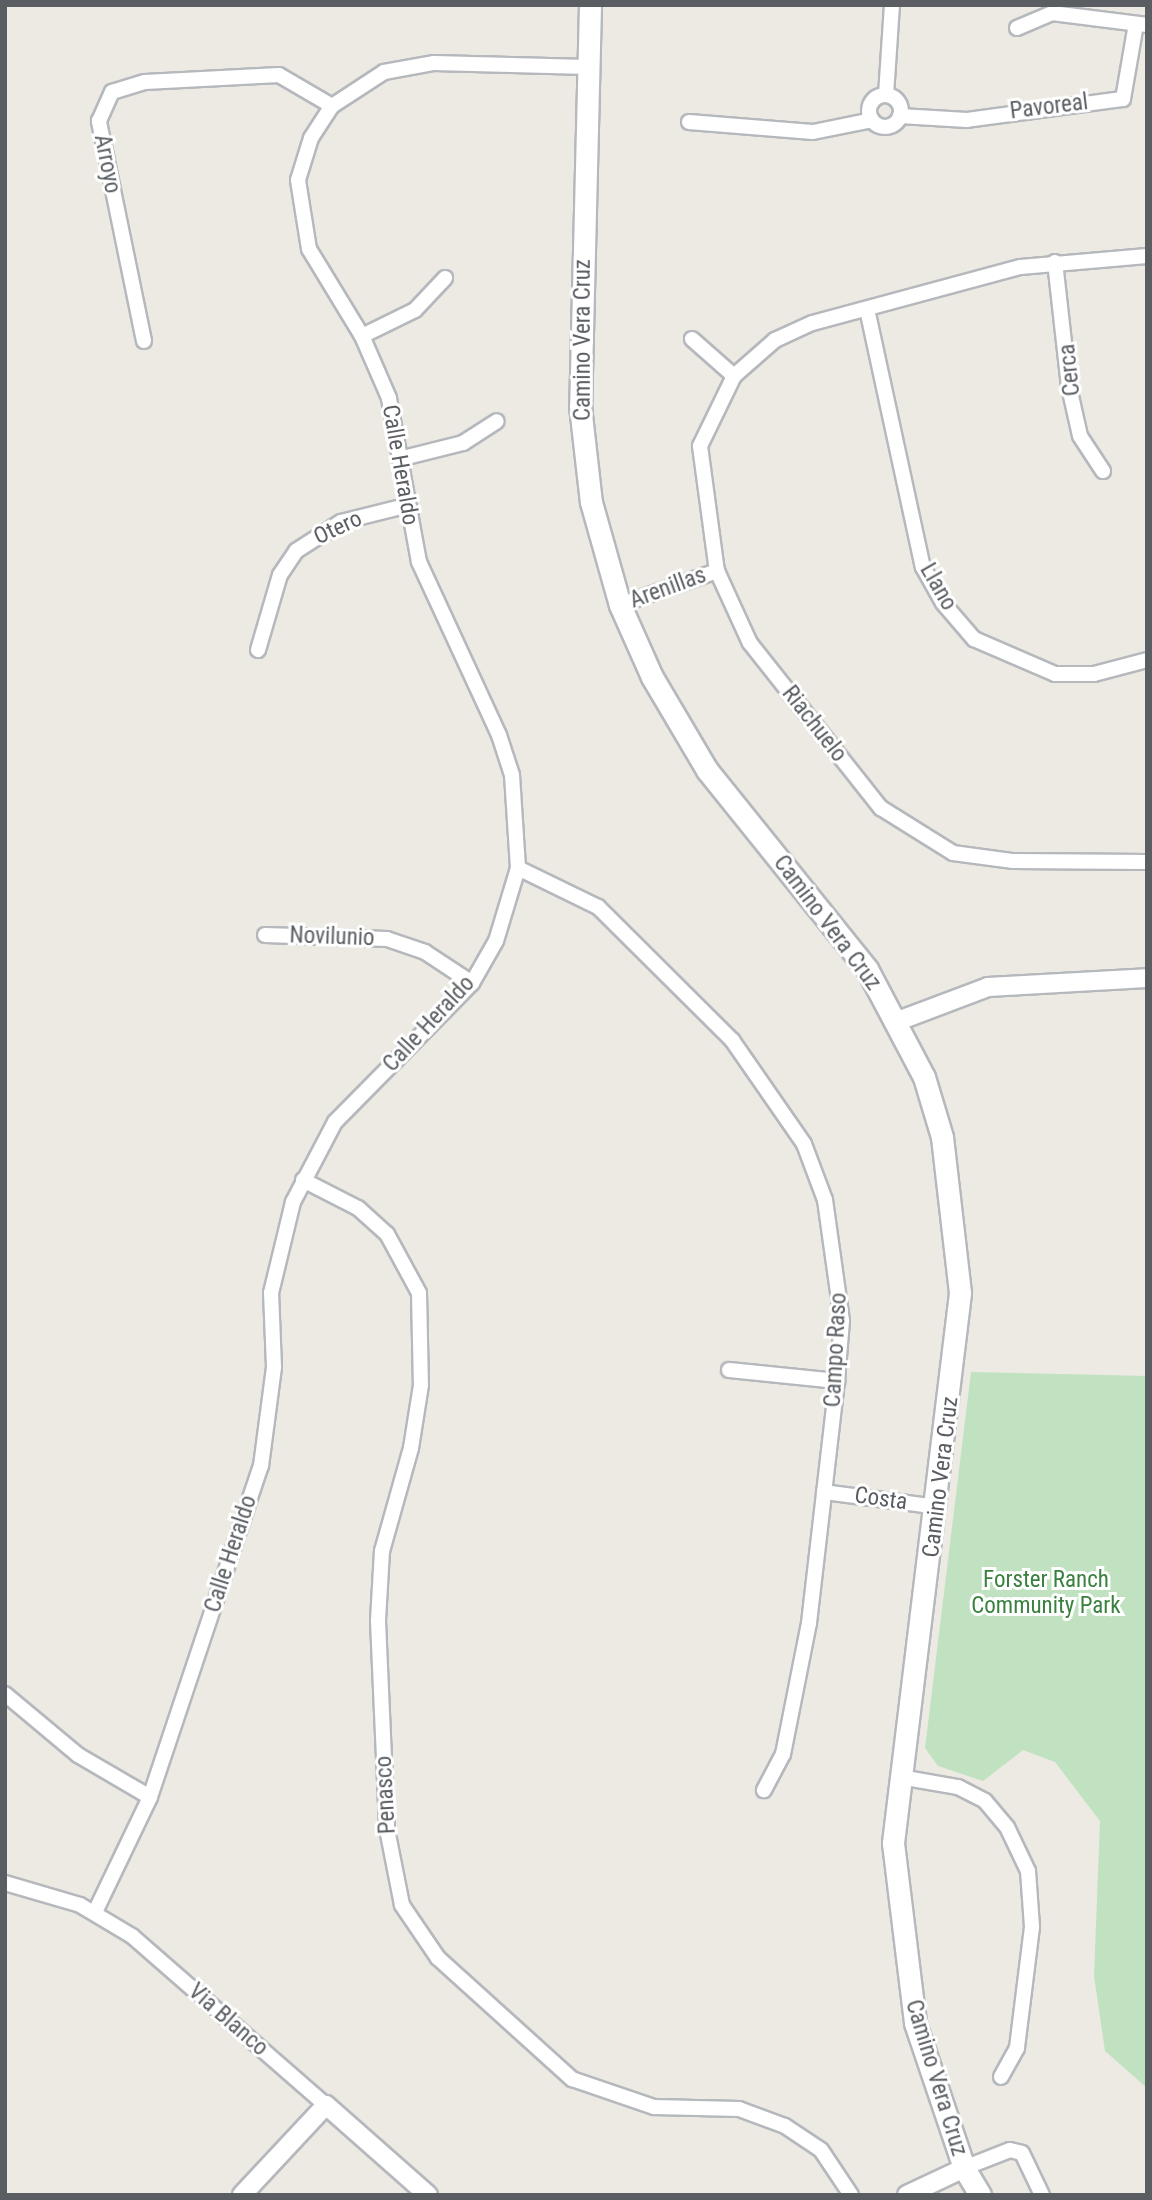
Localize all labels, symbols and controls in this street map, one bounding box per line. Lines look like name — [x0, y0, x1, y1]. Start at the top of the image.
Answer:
street label: Pavoreal — [1008, 89, 1090, 125]
street label: Arroyo — [88, 132, 126, 196]
street label: Camino Vera Cruz — [569, 259, 597, 421]
street label: Cerca — [1054, 343, 1086, 397]
street label: Calle Heraldo — [376, 403, 424, 527]
street label: Otero — [310, 505, 366, 551]
street label: Llano — [914, 558, 962, 616]
street label: Arenillas — [626, 561, 710, 615]
street label: Riachuelo — [776, 680, 852, 768]
street label: Camino Vera Cruz — [767, 850, 887, 996]
street label: Novilunio — [289, 922, 375, 952]
street label: Calle Heraldo — [377, 970, 481, 1078]
street label: Campo Raso — [819, 1292, 853, 1408]
street label: Camino Vera Cruz — [917, 1395, 965, 1559]
street label: Costa — [853, 1482, 909, 1516]
street label: Calle Heraldo — [199, 1492, 263, 1616]
park label: Forster Ranch Community Park — [971, 1566, 1121, 1620]
street label: Penasco — [370, 1755, 402, 1835]
street label: Via Blanco — [182, 1978, 274, 2062]
street label: Camino Vera Cruz — [899, 1997, 973, 2159]

